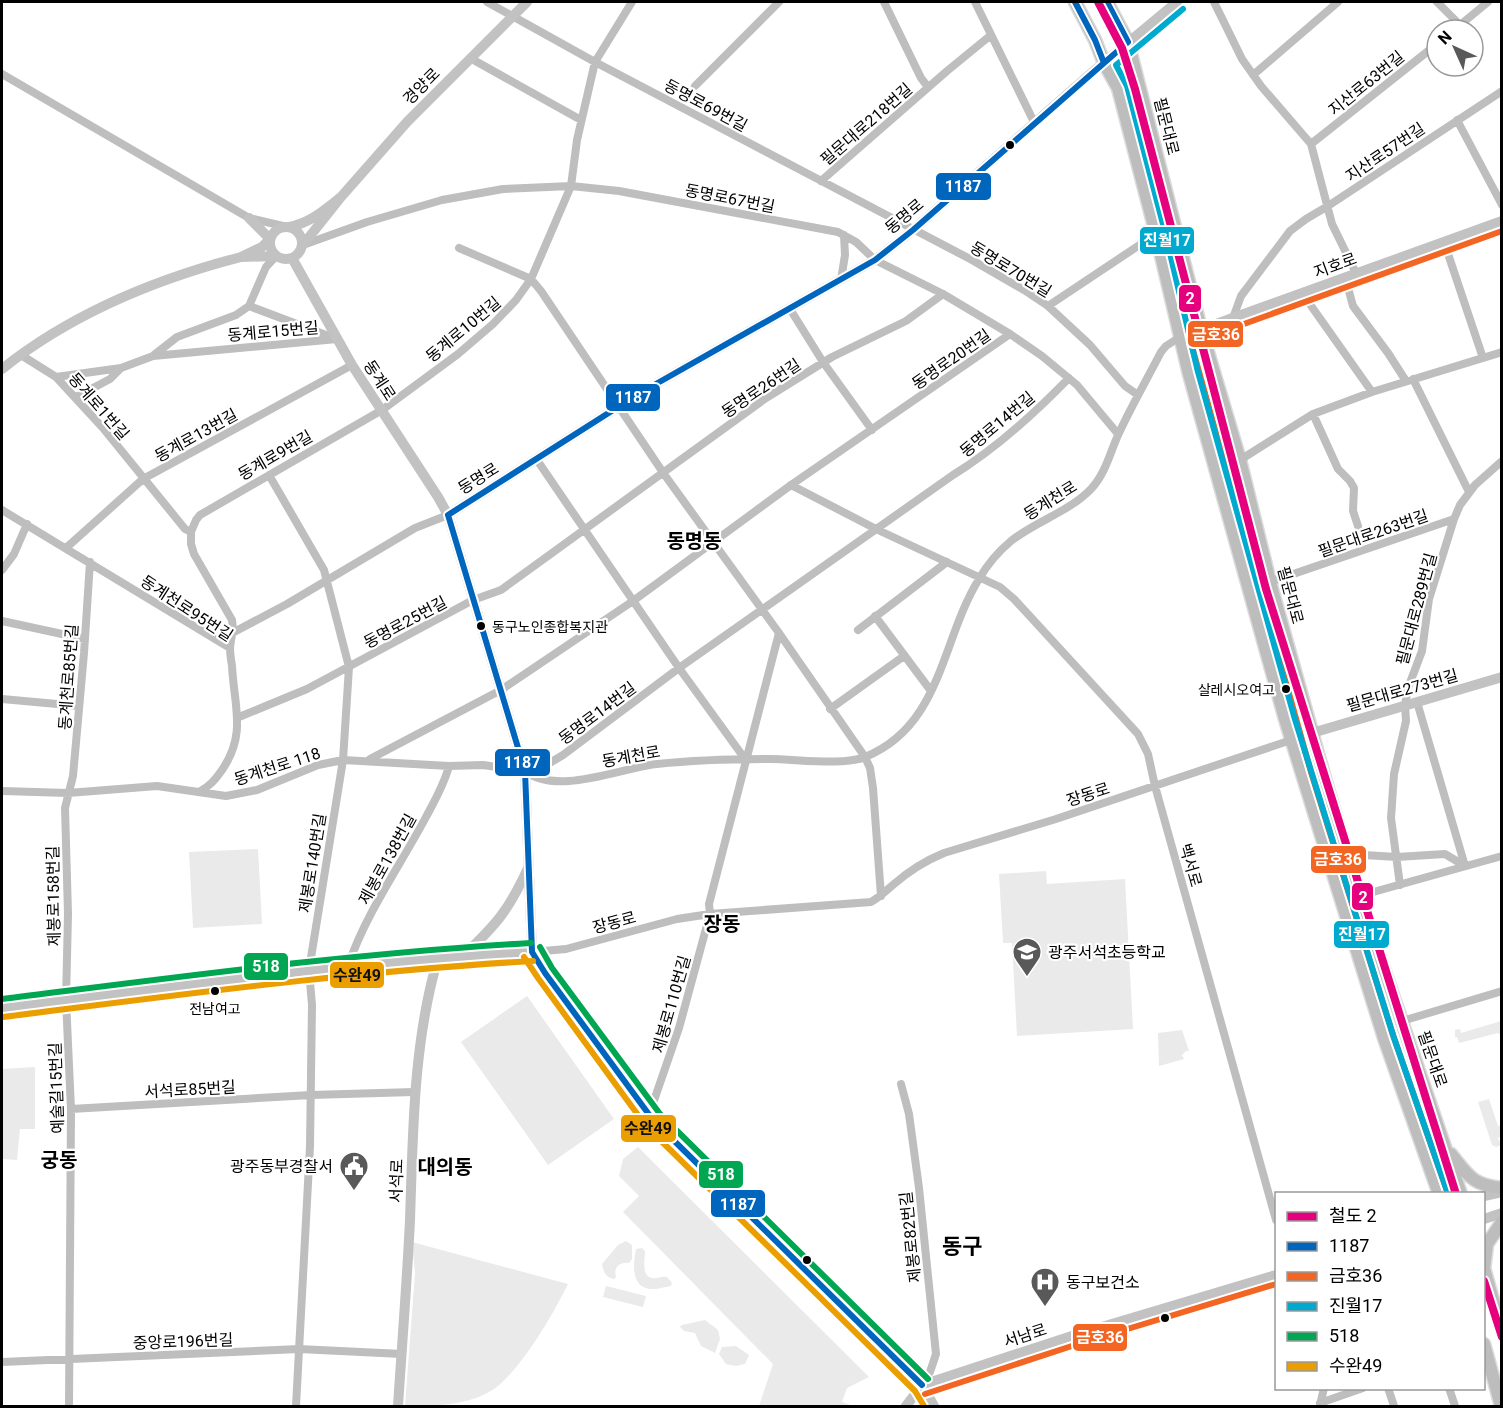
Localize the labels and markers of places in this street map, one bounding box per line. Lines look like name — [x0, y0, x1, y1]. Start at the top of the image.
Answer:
unlabelled marker — [1004, 139, 1016, 151]
place label: 동구노인종합복지관 — [492, 619, 608, 635]
marker: 동구노인종합복지관 — [475, 620, 487, 632]
place label: 살레시오여고 — [1198, 682, 1275, 698]
marker: 살레시오여고 — [1280, 683, 1292, 695]
school or university icon: 광주서석초등학교 — [1011, 936, 1043, 978]
place label: 광주서석초등학교 — [1048, 943, 1166, 962]
marker: 전남여고 — [209, 985, 221, 997]
place label: 전남여고 — [189, 1001, 241, 1017]
public building icon: 광주동부경찰서 — [338, 1150, 370, 1192]
place label: 광주동부경찰서 — [230, 1157, 333, 1176]
unlabelled marker — [801, 1254, 813, 1266]
hospital icon: 동구보건소 — [1029, 1266, 1061, 1308]
place label: 동구보건소 — [1066, 1273, 1140, 1292]
unlabelled marker — [1159, 1312, 1171, 1324]

